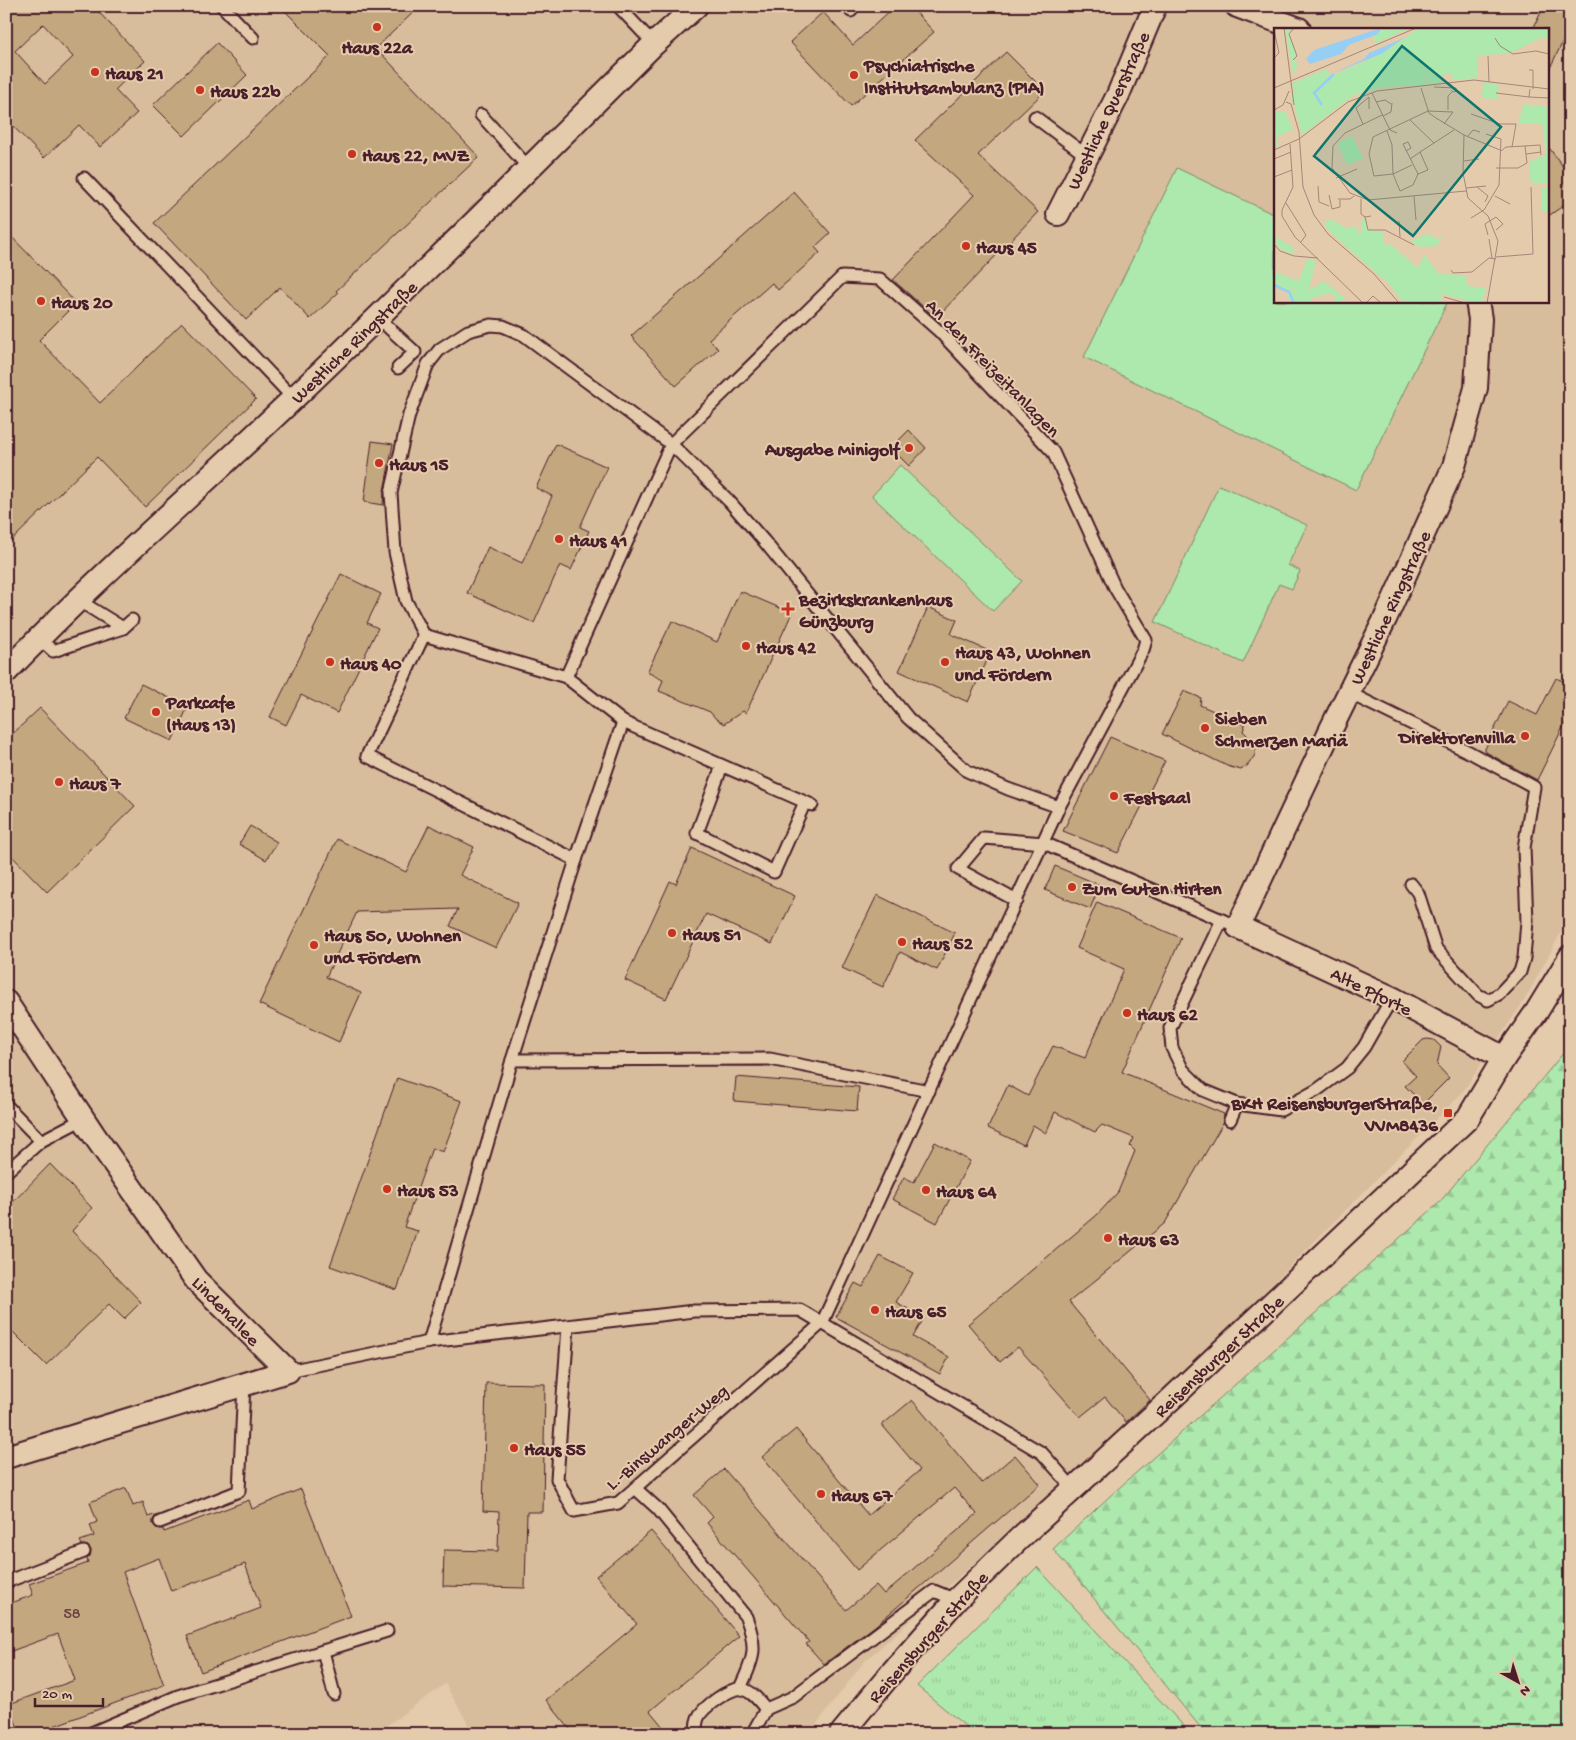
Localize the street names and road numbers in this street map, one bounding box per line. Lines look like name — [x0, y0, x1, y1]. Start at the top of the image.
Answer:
street label: Westliche Querstraße — [1063, 29, 1157, 194]
street label: Westliche Ringstraße — [287, 277, 424, 410]
street label: An den Freizeitanlagen — [919, 295, 1064, 443]
street label: Westliche Ringstraße — [1346, 528, 1438, 689]
street label: Alte Pforte — [1326, 964, 1415, 1023]
street label: Lindenallee — [185, 1273, 264, 1352]
street label: Reisensburger Straße — [1151, 1291, 1290, 1424]
street label: L.-Binswanger-Weg — [602, 1381, 734, 1497]
street label: Reisensburger Straße — [864, 1568, 995, 1709]

